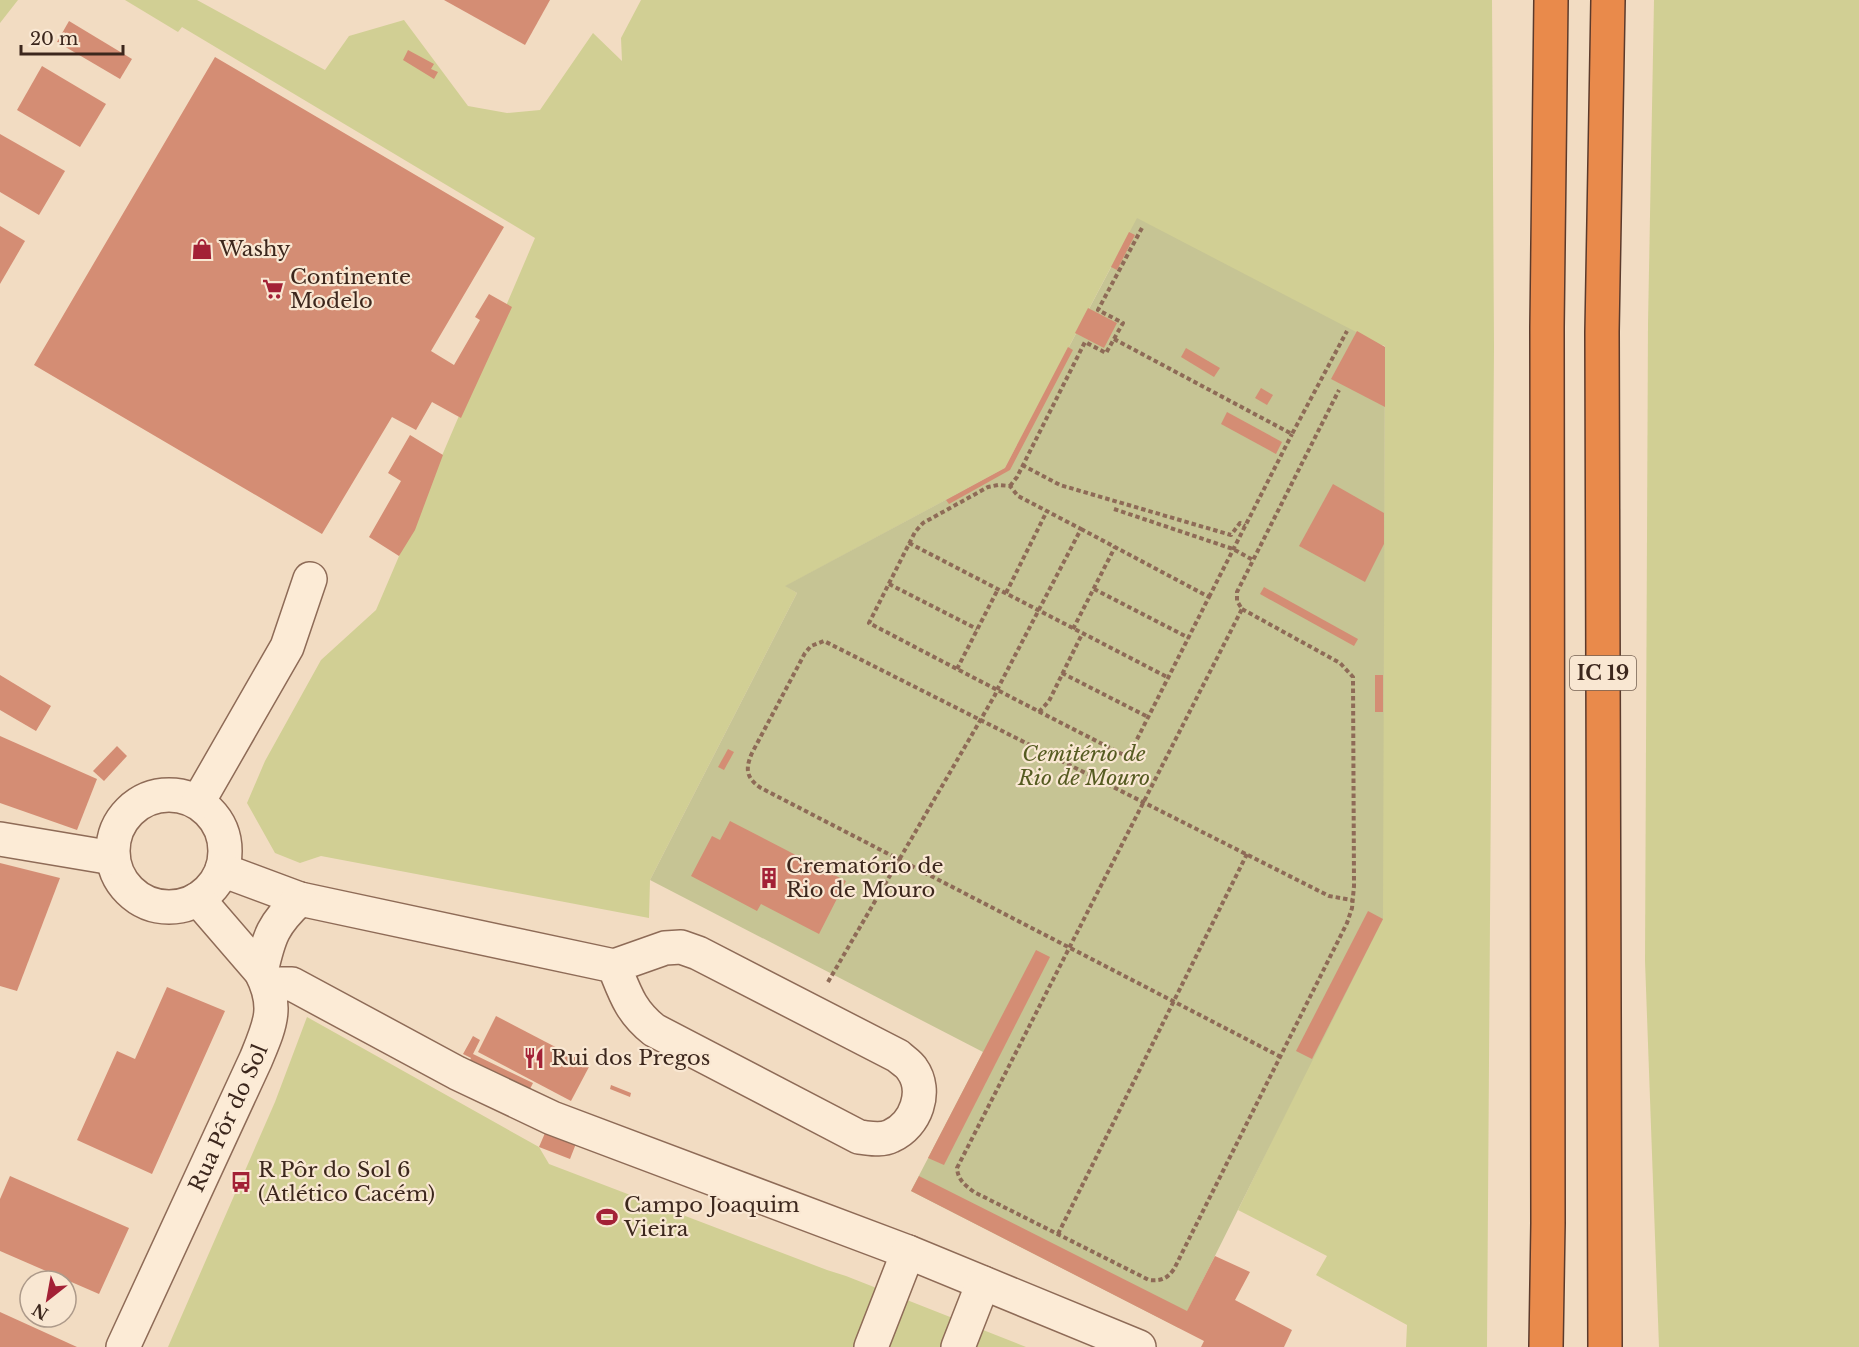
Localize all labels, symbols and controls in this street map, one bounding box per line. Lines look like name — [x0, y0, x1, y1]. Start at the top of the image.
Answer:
scale bar — [21, 18, 123, 56]
text: 20 m — [30, 28, 78, 50]
place label: Washy — [218, 236, 291, 262]
shop icon: Washy — [190, 237, 214, 261]
place label: Continente Modelo — [290, 264, 411, 314]
supermarket icon: Continente Modelo — [261, 277, 285, 301]
road number: IC 19 — [1570, 656, 1636, 690]
park label: Cemitério de Rio de Mouro — [1017, 741, 1150, 791]
place label: Crematório de Rio de Mouro — [786, 853, 944, 903]
building icon: Crematório de Rio de Mouro — [757, 866, 781, 890]
street label: Rua Pôr do Sol — [183, 1041, 274, 1196]
place label: Rui dos Pregos — [551, 1045, 710, 1071]
restaurant icon: Rui dos Pregos — [522, 1046, 546, 1070]
place label: R Pôr do Sol 6 (Atlético Cacém) — [258, 1157, 435, 1207]
bus stop icon: R Pôr do Sol 6 (Atlético Cacém) — [229, 1170, 253, 1194]
place label: Campo Joaquim Vieira — [623, 1192, 800, 1242]
sports icon: Campo Joaquim Vieira — [595, 1205, 619, 1229]
north arrow — [18, 1269, 78, 1329]
text: N — [29, 1299, 52, 1324]

